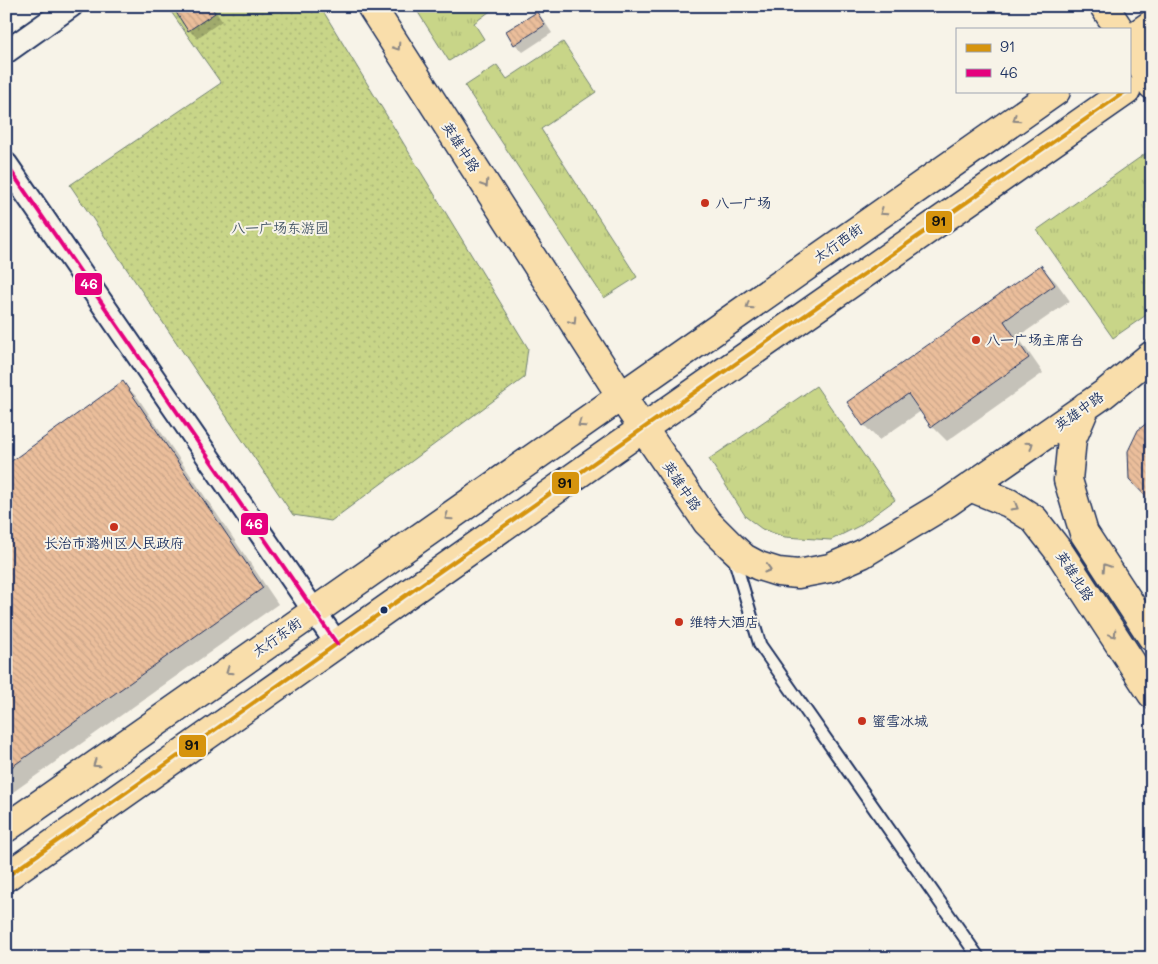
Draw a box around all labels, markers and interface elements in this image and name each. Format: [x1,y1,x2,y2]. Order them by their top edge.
legend [956,28,1130,92]
text: 91 [1000,36,1016,56]
one-way arrow [391,42,401,51]
text: 46 [1000,62,1018,82]
one-way arrow [1012,113,1021,122]
street label: 英雄中路 [438,118,485,175]
one-way arrow [479,179,489,188]
place label: 八一广场 [715,193,771,212]
marker: 八一广场 [699,197,711,209]
one-way arrow [879,206,888,216]
line badge: 91 [925,210,953,234]
text: 91 [932,211,946,230]
park label: 八一广场东游园 [231,218,329,237]
street label: 太行西街 [809,219,866,266]
line badge: 46 [74,272,103,296]
text: 46 [80,274,98,293]
one-way arrow [746,300,755,309]
one-way arrow [567,315,576,324]
place label: 八一广场主席台 [986,330,1084,349]
marker: 八一广场主席台 [970,334,982,346]
street label: 英雄中路 [1050,387,1107,434]
one-way arrow [577,418,587,427]
one-way arrow [1024,442,1034,451]
street label: 英雄中路 [659,457,706,514]
line badge: 91 [551,471,580,495]
text: 91 [558,473,572,492]
one-way arrow [1009,501,1018,511]
one-way arrow [444,511,454,520]
line badge: 46 [240,512,269,536]
text: 46 [245,514,263,533]
marker: 长治市潞州区人民政府 [108,521,120,533]
place label: 长治市潞州区人民政府 [44,533,184,552]
street label: 英雄北路 [1052,547,1099,604]
one-way arrow [763,563,772,573]
one-way arrow [1103,563,1113,572]
unlabelled marker [379,605,389,615]
place label: 维特大酒店 [689,612,759,631]
street label: 太行东街 [248,613,305,660]
marker: 维特大酒店 [673,616,685,628]
one-way arrow [1107,629,1116,638]
one-way arrow [225,665,235,674]
place label: 蜜雪冰城 [872,711,928,730]
marker: 蜜雪冰城 [856,715,868,727]
line badge: 91 [178,734,207,758]
text: 91 [185,735,199,754]
one-way arrow [92,758,102,767]

